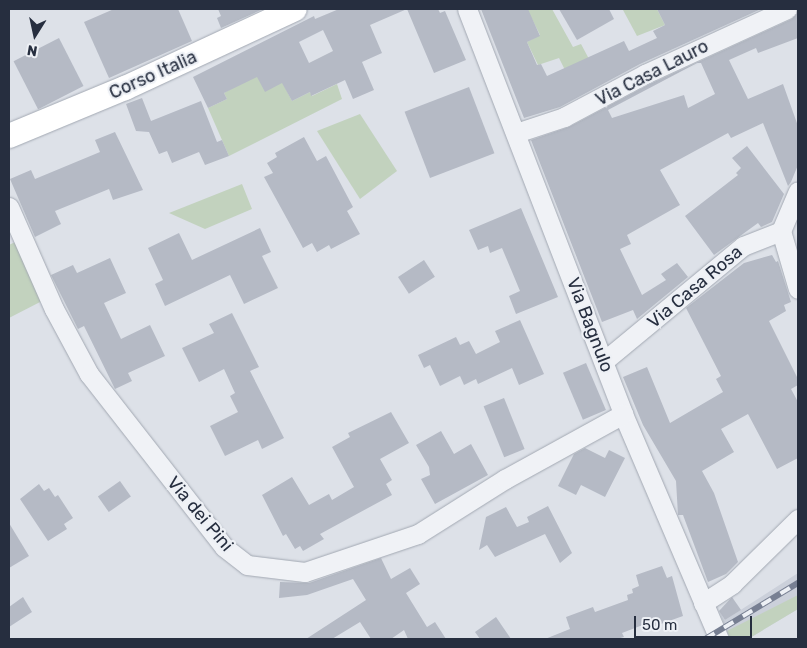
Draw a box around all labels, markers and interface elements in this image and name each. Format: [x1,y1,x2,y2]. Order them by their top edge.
north arrow [10,10,60,60]
street label: Via Casa Lauro [592,35,712,111]
text: N [26,41,39,60]
street label: Corso Italia [106,46,200,104]
street label: Via Casa Rosa [643,241,747,333]
street label: Via Bagnulo [562,275,618,375]
street label: Via dei Pini [162,472,238,556]
scale bar [637,606,754,638]
text: 50 m [642,616,677,634]

